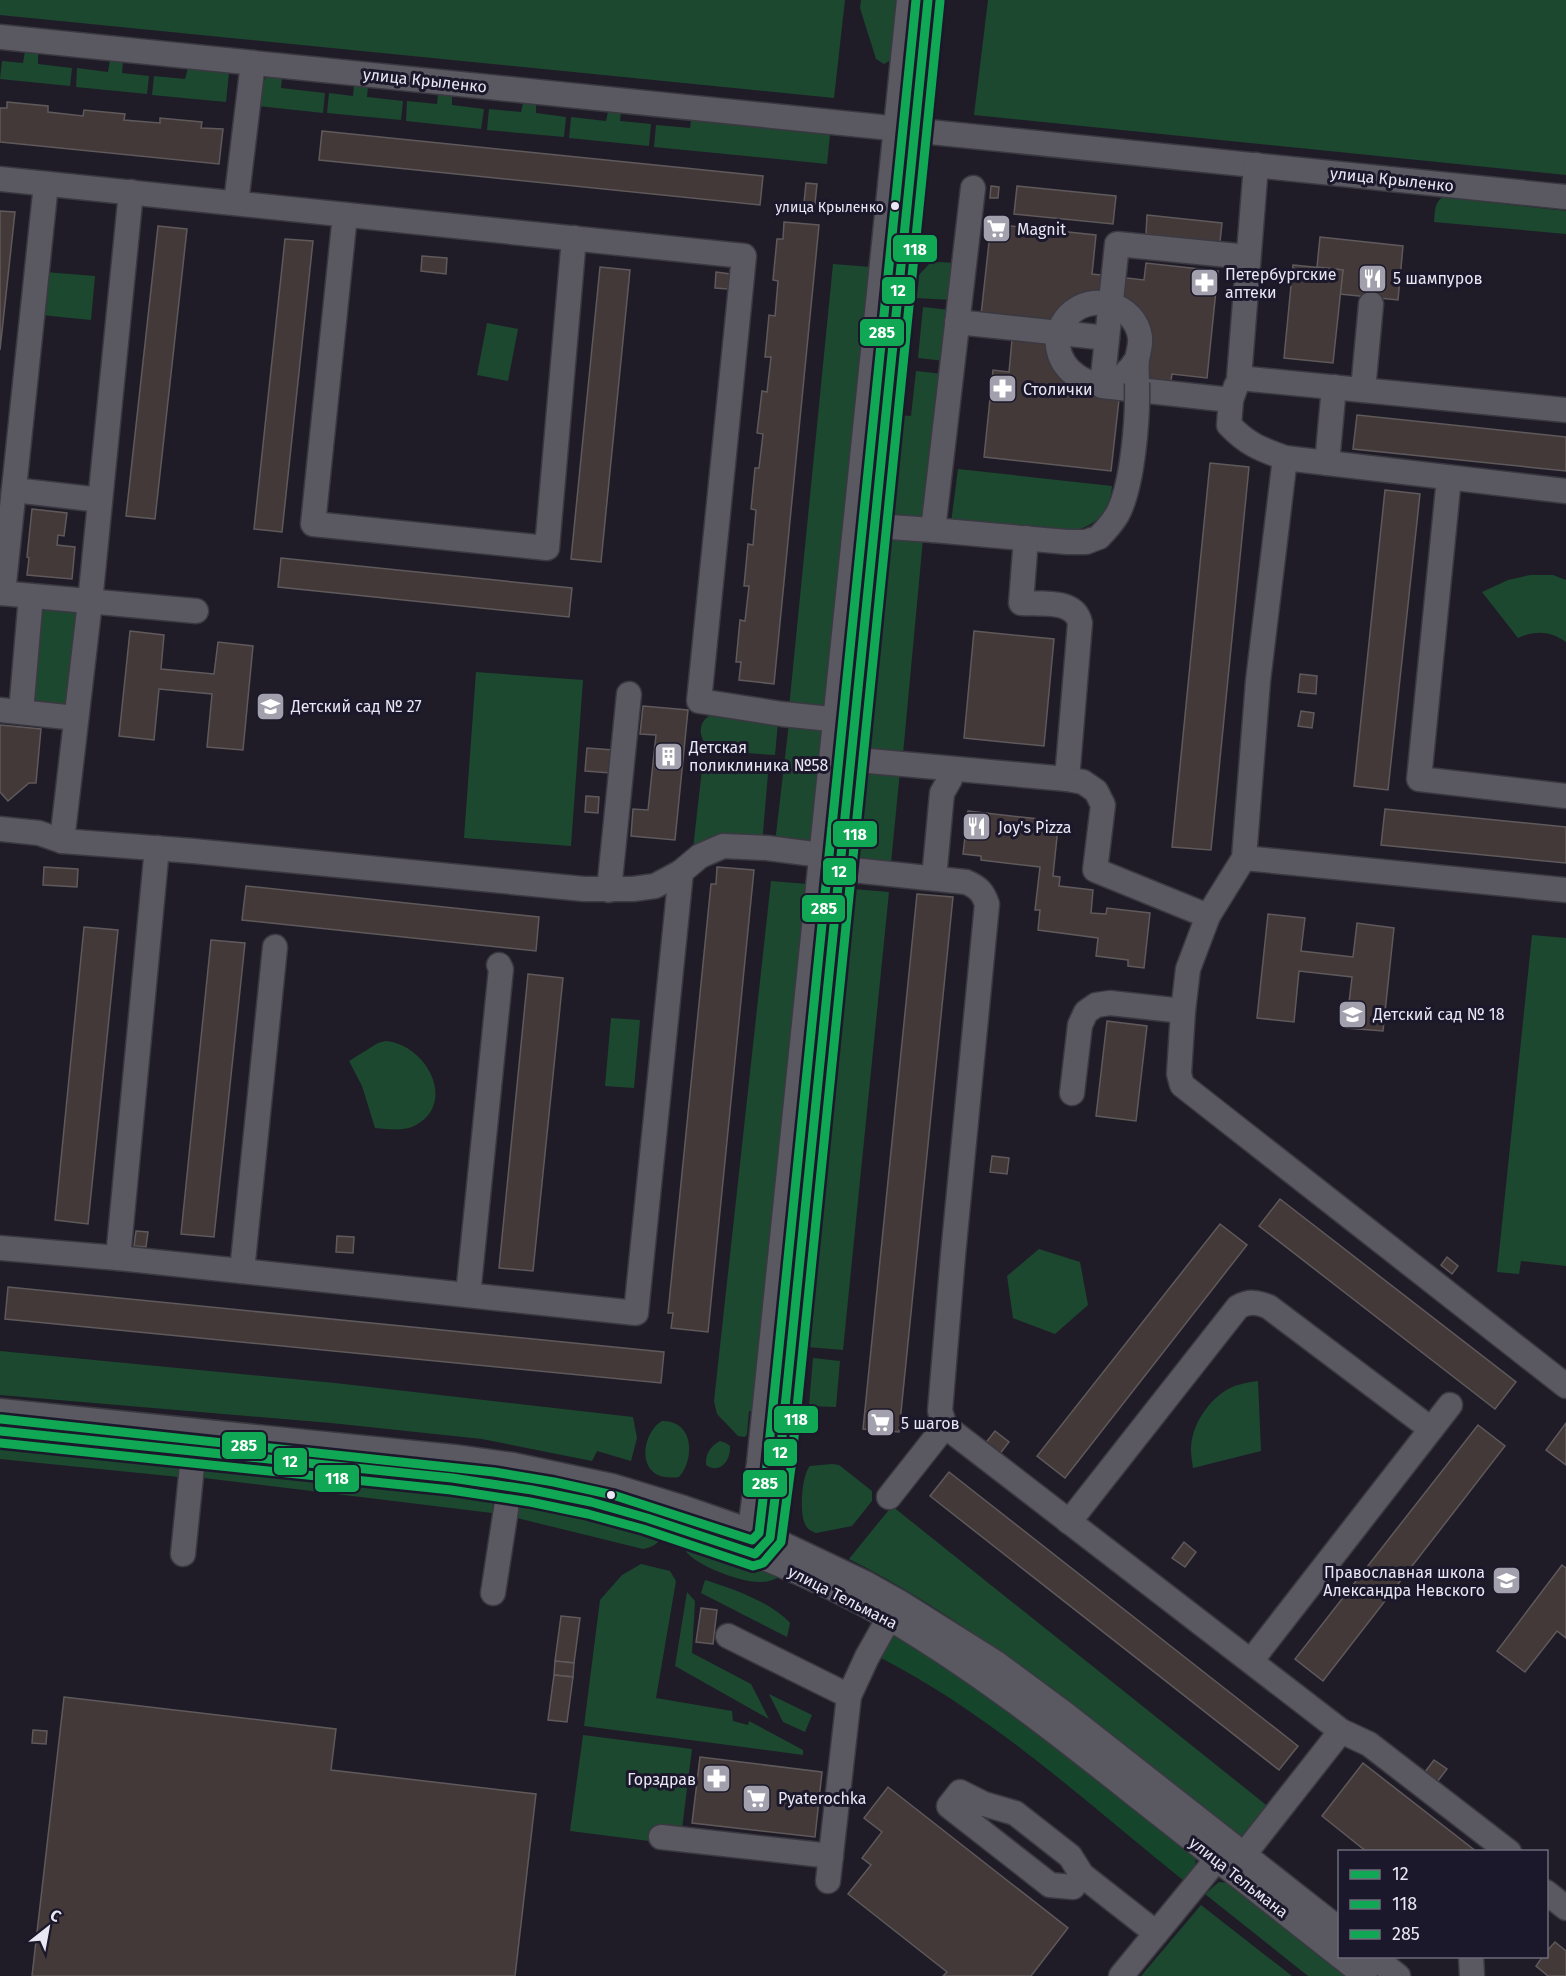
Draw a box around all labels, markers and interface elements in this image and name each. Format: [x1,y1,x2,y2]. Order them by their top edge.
street label: улица Крыленко [362,65,488,96]
street label: улица Крыленко [1329,164,1455,195]
place label: улица Крыленко [775,199,884,216]
marker: улица Крыленко [889,200,901,212]
supermarket icon: Magnit [980,213,1012,245]
place label: Magnit [1017,220,1066,239]
line badge: 118 [892,234,938,263]
text: 118 [903,240,927,259]
restaurant icon: 5 шампуров [1356,262,1388,294]
place label: Петербургские аптеки [1225,265,1336,302]
pharmacy icon: Петербургские аптеки [1188,267,1220,299]
place label: 5 шампуров [1393,269,1483,288]
line badge: 12 [881,276,916,305]
text: 12 [890,281,906,300]
line badge: 285 [859,318,905,347]
text: 285 [869,323,895,342]
pharmacy icon: Столички [986,373,1018,405]
place label: Столички [1023,380,1093,399]
school or university icon: Детский сад № 27 [254,690,286,722]
place label: Детский сад № 27 [290,697,422,716]
place label: Детская поликлиника №58 [688,738,829,775]
building icon: Детская поликлиника №58 [652,740,684,772]
restaurant icon: Joy's Pizza [961,811,993,843]
place label: Joy's Pizza [998,818,1071,837]
line badge: 118 [832,820,878,848]
text: 118 [843,825,867,844]
line badge: 12 [822,857,857,886]
text: 12 [831,862,847,881]
line badge: 285 [801,894,846,923]
text: 285 [811,899,837,918]
school or university icon: Детский сад № 18 [1336,998,1368,1030]
place label: Детский сад № 18 [1372,1005,1505,1024]
line badge: 118 [773,1405,819,1434]
supermarket icon: 5 шагов [864,1407,896,1439]
text: 118 [784,1410,808,1429]
place label: 5 шагов [901,1414,960,1433]
line badge: 285 [221,1431,267,1460]
text: 285 [231,1436,257,1455]
line badge: 12 [763,1438,798,1467]
text: 12 [772,1443,788,1462]
line badge: 12 [273,1447,308,1476]
text: 12 [282,1452,298,1471]
line badge: 118 [314,1464,360,1493]
text: 118 [325,1469,349,1488]
line badge: 285 [742,1469,788,1498]
text: 285 [752,1474,778,1493]
unlabelled marker [605,1489,617,1501]
street label: улица Тельмана [785,1562,900,1633]
place label: Православная школа Александра Невского [1323,1563,1485,1600]
school or university icon: Православная школа Александра Невского [1490,1565,1522,1597]
pharmacy icon: Горздрав [701,1763,733,1795]
place label: Горздрав [627,1770,696,1789]
supermarket icon: Pyaterochka [741,1782,773,1814]
place label: Pyaterochka [778,1789,867,1808]
street label: улица Тельмана [1186,1833,1292,1922]
legend [1338,1850,1548,1958]
text: 12 [1392,1863,1409,1885]
text: 118 [1392,1893,1417,1915]
north arrow [18,1898,78,1958]
text: С [47,1905,65,1926]
text: 285 [1392,1923,1420,1945]

